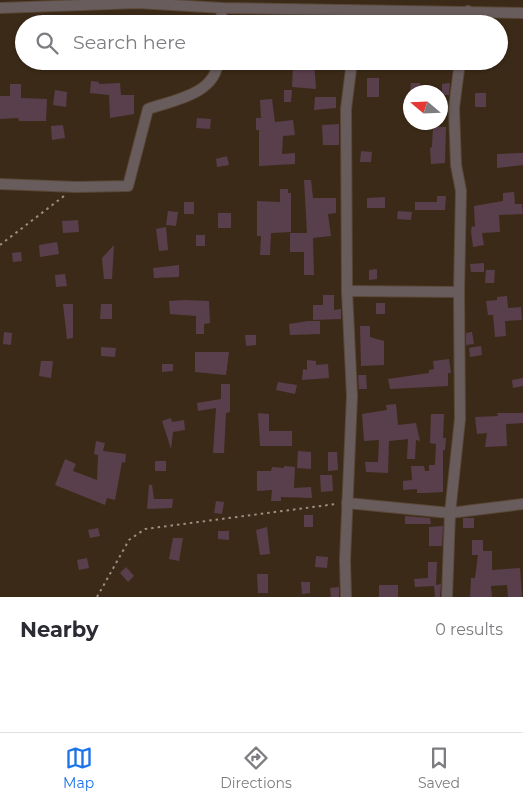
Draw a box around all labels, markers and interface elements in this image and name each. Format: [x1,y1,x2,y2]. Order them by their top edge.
search box [15,15,508,70]
icon: search [33,29,61,57]
text: Search here [73,31,186,54]
north arrow [403,85,448,130]
text: Nearby [20,617,99,642]
text: 0 results [435,620,503,639]
tab: Map [63,744,94,792]
tab: Directions [220,744,292,792]
tab: Saved [418,744,460,792]

